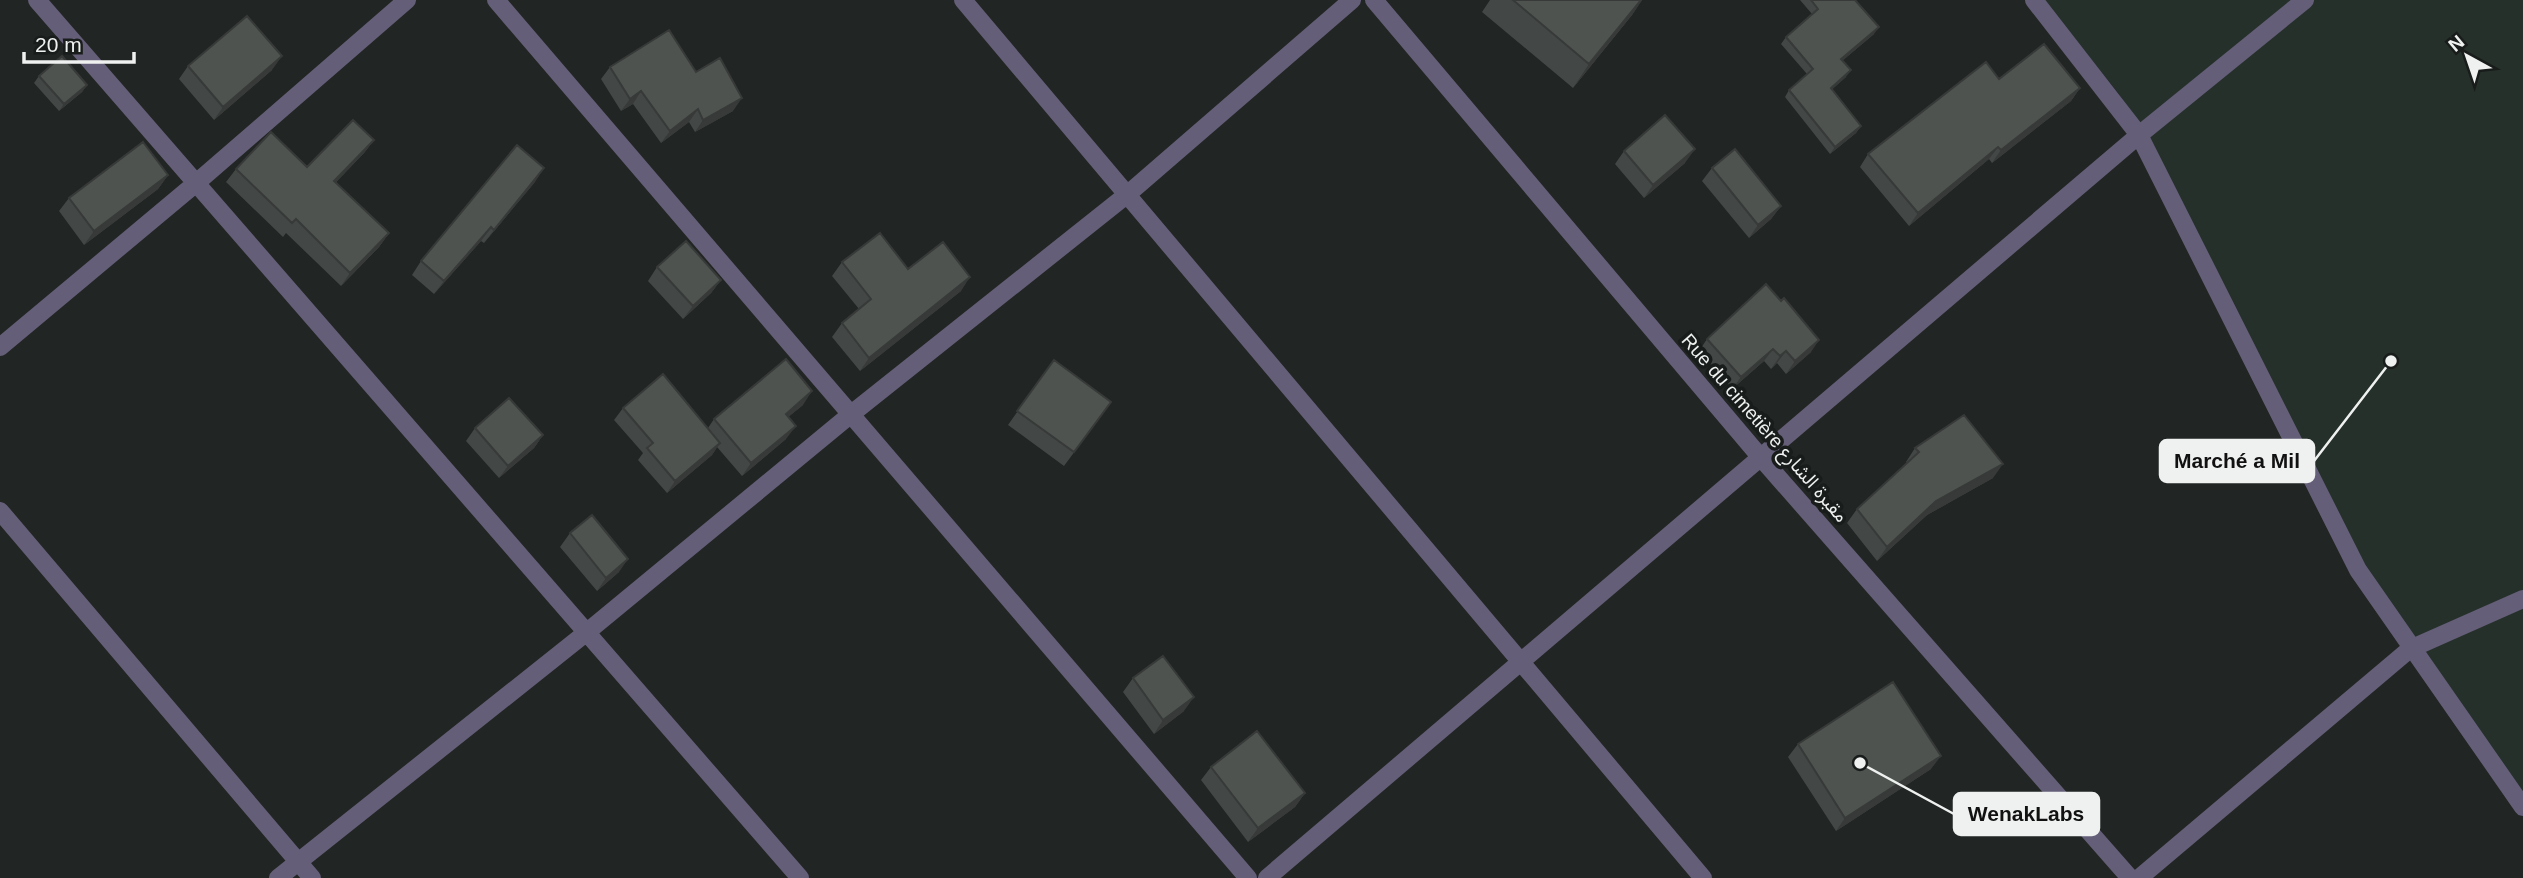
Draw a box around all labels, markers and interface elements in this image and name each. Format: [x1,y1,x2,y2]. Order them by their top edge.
scale bar [24,21,135,65]
north arrow [2432,21,2502,91]
text: N [2444,31,2468,56]
text: 20 m [35,33,82,56]
street label: Rue du cimetière مقبرة الشارع [1675,330,1852,528]
callout: Marché a Mil [2160,440,2314,482]
text: Marché a Mil [2174,449,2300,472]
callout: WenakLabs [1954,793,2099,835]
text: WenakLabs [1968,802,2084,825]

